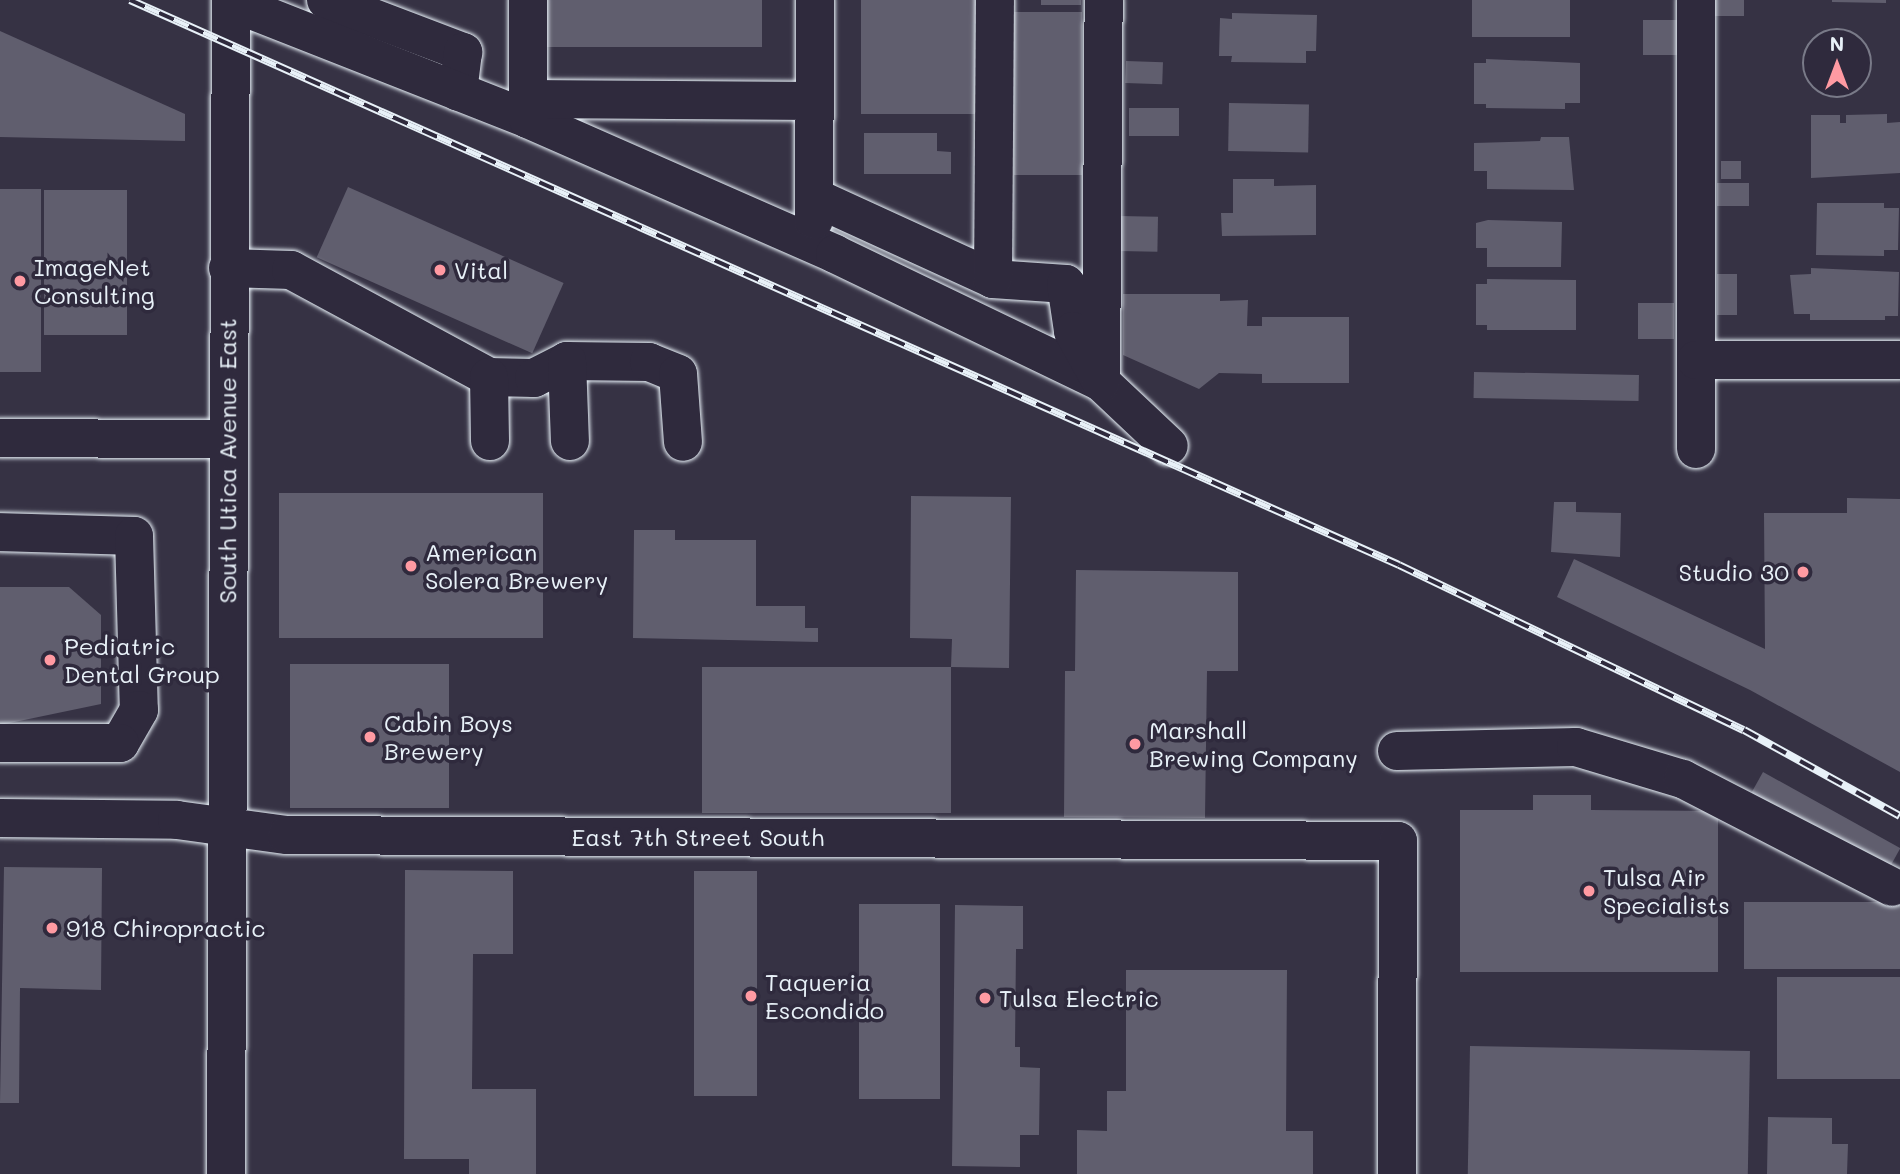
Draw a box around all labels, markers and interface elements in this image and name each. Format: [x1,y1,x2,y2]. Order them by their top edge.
north arrow [1802,28,1872,98]
text: N [1830,31,1844,56]
place label: ImageNet Consulting [34,253,155,309]
place label: Vital [454,256,508,284]
marker: Vital [432,262,448,278]
marker: ImageNet Consulting [12,273,28,289]
street label: South Utica Avenue East [213,319,241,603]
place label: American Solera Brewery [425,538,608,594]
marker: American Solera Brewery [403,558,419,574]
place label: Studio 30 [1678,558,1789,586]
marker: Studio 30 [1795,564,1811,580]
place label: Pediatric Dental Group [64,632,220,688]
marker: Pediatric Dental Group [42,652,58,668]
place label: Cabin Boys Brewery [384,709,513,765]
place label: Marshall Brewing Company [1149,716,1358,772]
marker: Cabin Boys Brewery [362,729,378,745]
marker: Marshall Brewing Company [1127,736,1143,752]
street label: East 7th Street South [572,823,824,851]
place label: Tulsa Air Specialists [1603,863,1730,919]
marker: Tulsa Air Specialists [1581,883,1597,899]
place label: 918 Chiropractic [66,914,265,942]
marker: 918 Chiropractic [44,920,60,936]
place label: Taqueria Escondido [765,968,884,1024]
place label: Tulsa Electric [999,984,1159,1012]
marker: Taqueria Escondido [743,988,759,1004]
marker: Tulsa Electric [977,990,993,1006]

